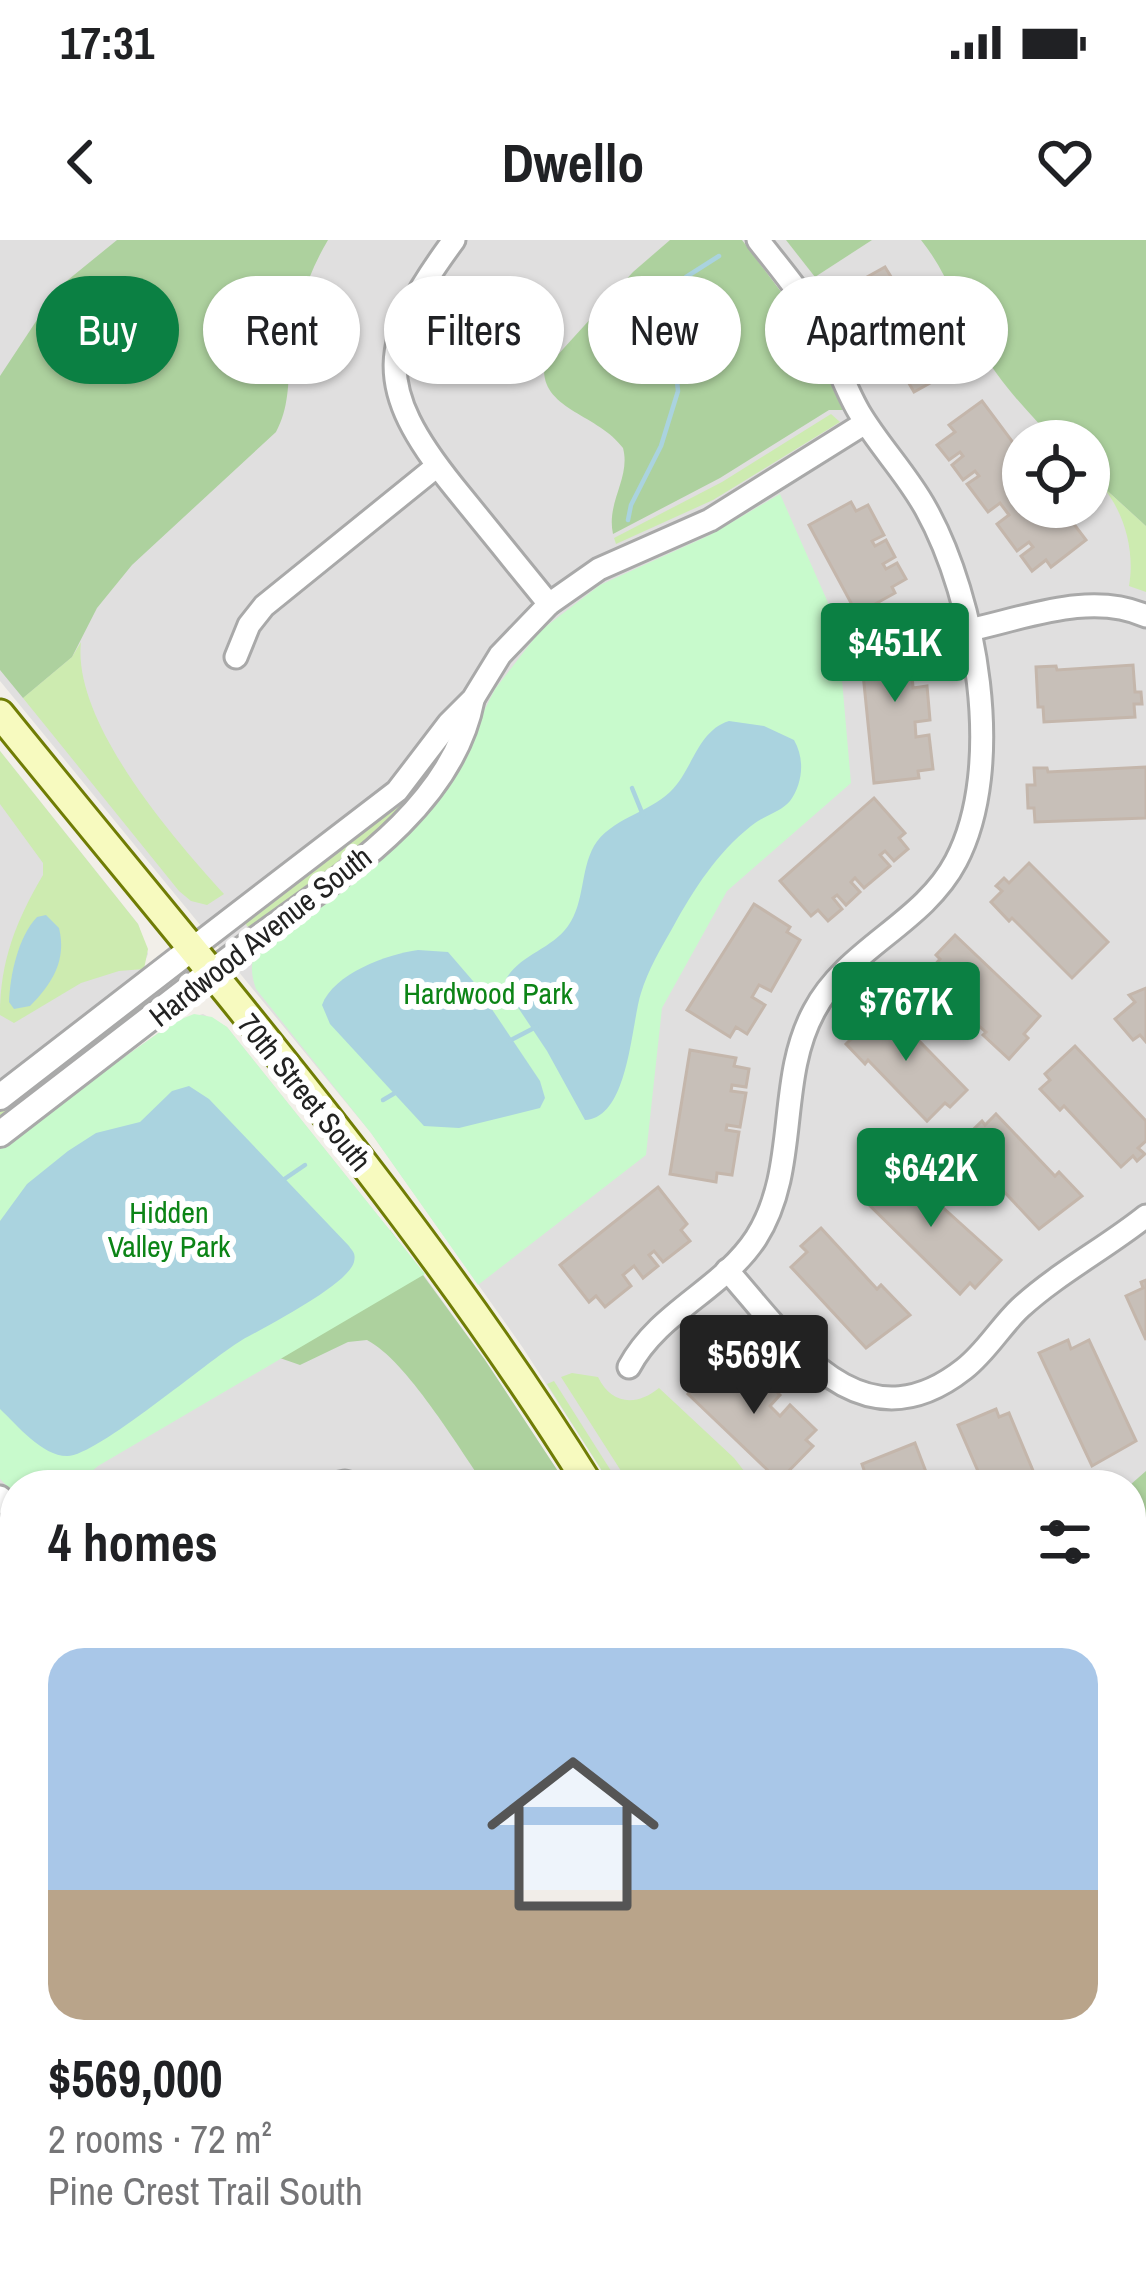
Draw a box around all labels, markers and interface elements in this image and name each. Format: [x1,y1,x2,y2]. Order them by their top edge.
text: 17:31 [60,12,154,73]
text: Dwello [502,126,644,199]
icon: back [48,129,114,195]
icon: heart [1032,129,1098,195]
chip: Buy [36,276,179,384]
chip: Rent [203,276,360,384]
chip: Filters [384,276,564,384]
chip: New [588,276,741,384]
chip: Apartment [765,276,1008,384]
map controls [1002,420,1110,528]
button: locate [1002,420,1110,528]
pin: $451K [811,603,979,705]
text: $451K [848,616,942,668]
street label: Hardwood Avenue South [141,837,379,1035]
pin: $767K [822,962,990,1064]
park label: Hardwood Park [403,973,573,1013]
text: $767K [859,975,953,1027]
street label: 70th Street South [229,1005,381,1179]
pin: $642K [847,1128,1015,1230]
text: $642K [884,1141,978,1193]
park label: Hidden Valley Park [108,1192,231,1266]
pin: $569K [670,1315,838,1417]
text: $569K [707,1328,801,1380]
text: 4 homes [48,1508,218,1577]
icon: filters [1032,1509,1098,1575]
icon: home [465,1726,681,1942]
text: $569,000 [48,2044,222,2113]
text: 2 rooms · 72 m² [48,2113,272,2165]
text: Pine Crest Trail South [48,2165,363,2217]

